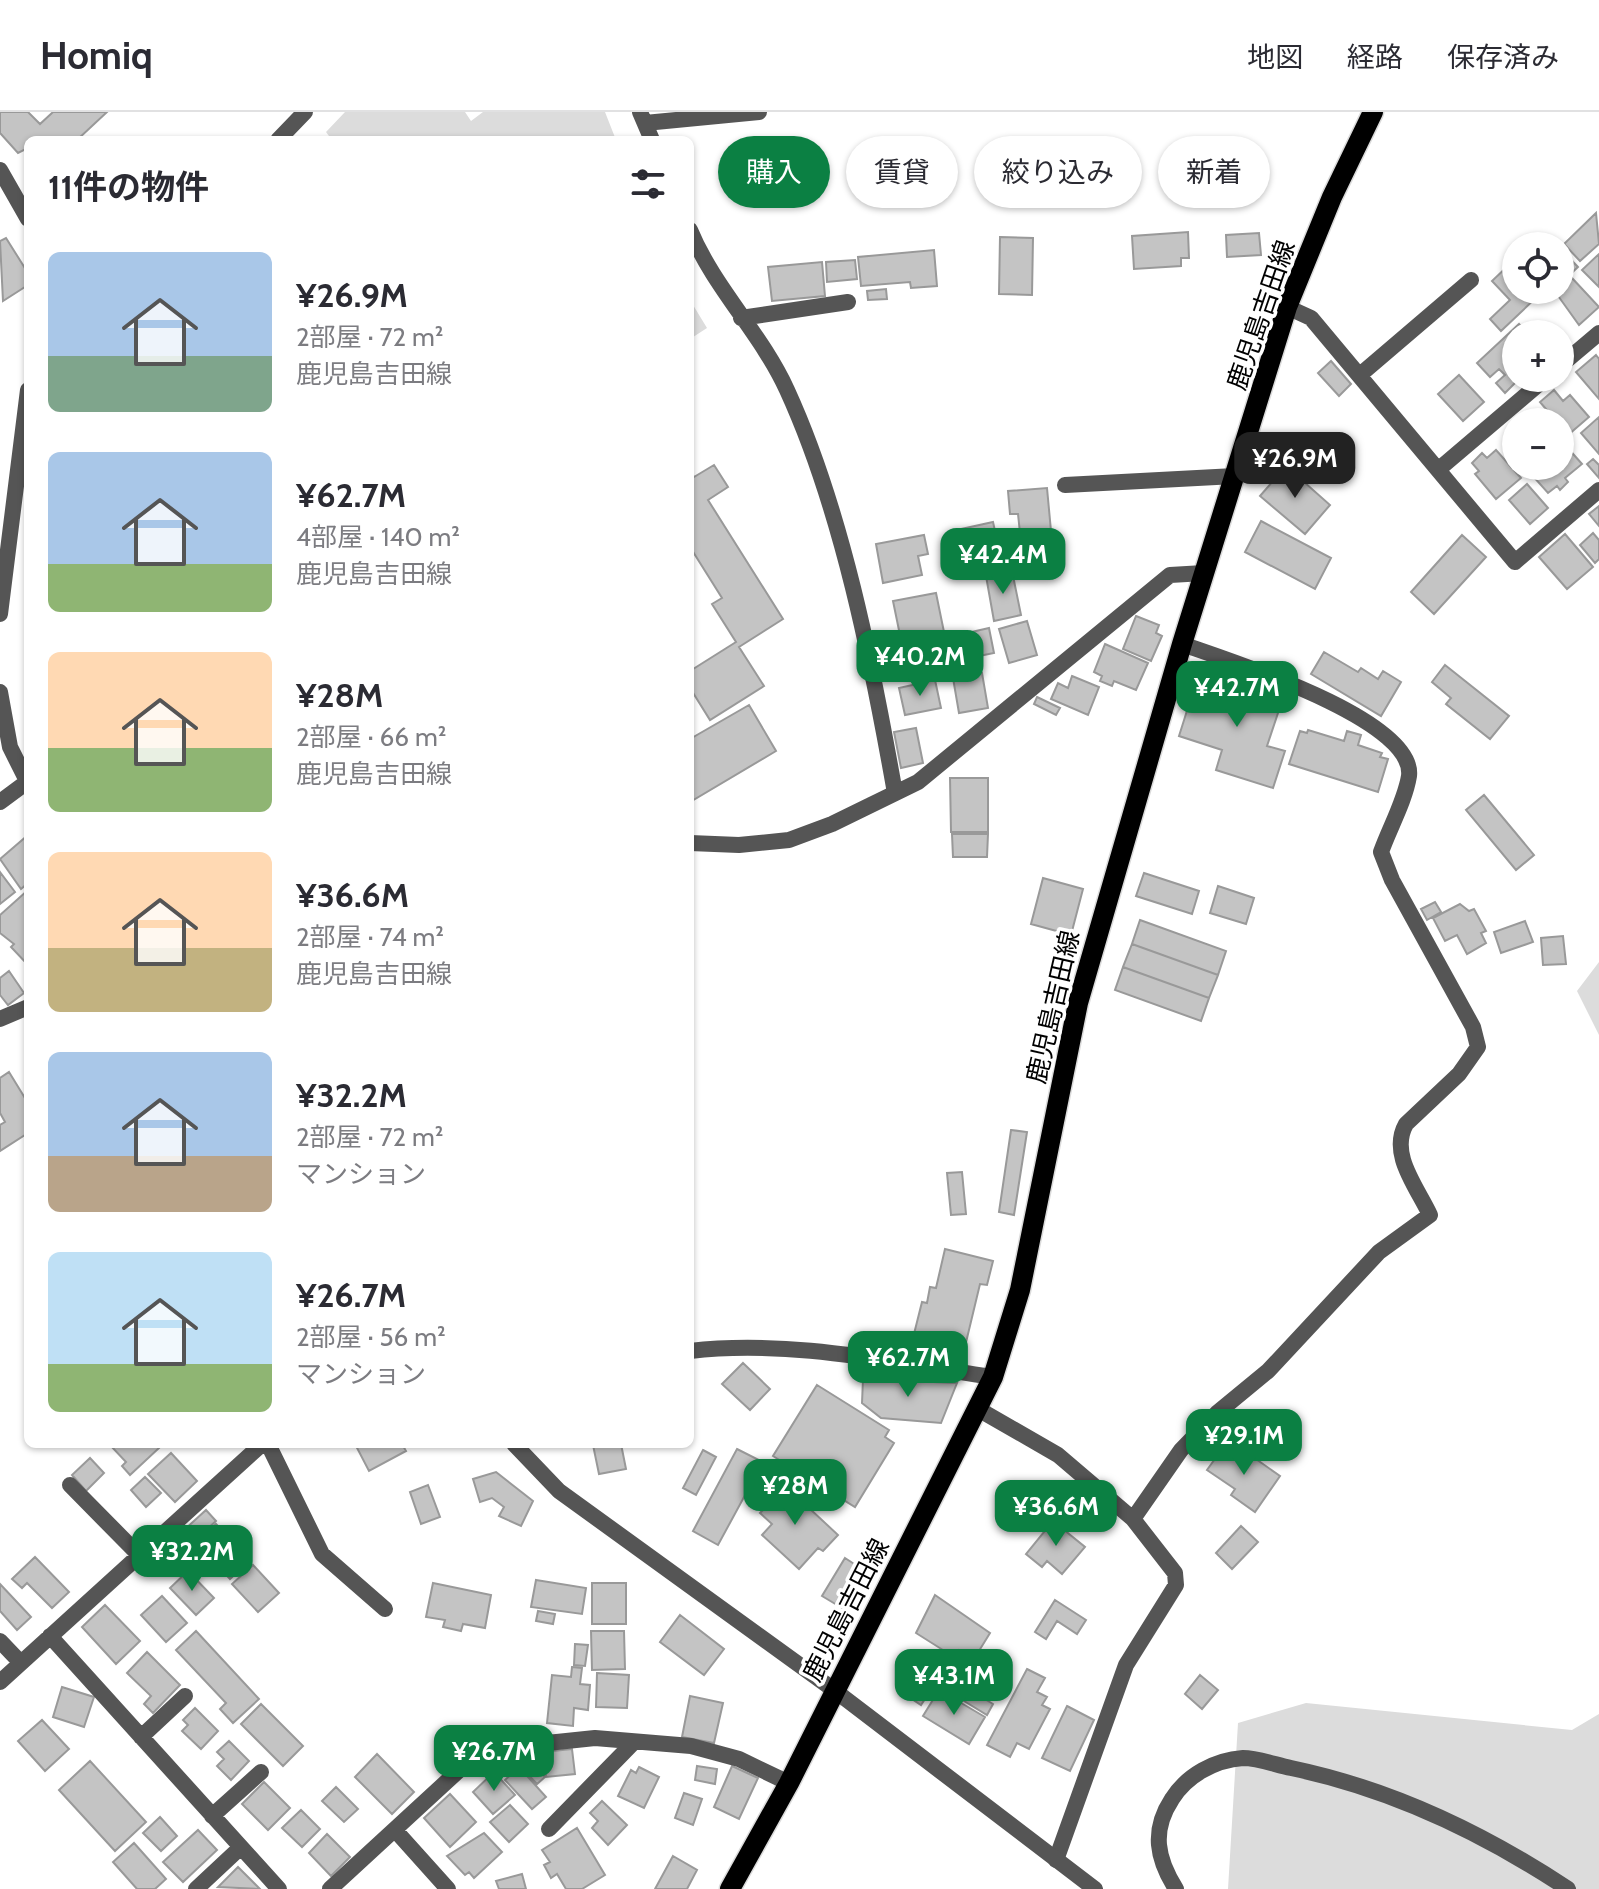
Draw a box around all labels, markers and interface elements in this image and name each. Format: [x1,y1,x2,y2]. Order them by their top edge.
text: Homiq [40,32,153,79]
text: 地図 [1247,40,1303,74]
text: 経路 [1347,40,1403,74]
text: 保存済み [1447,40,1559,74]
chip: 購入 [718,136,830,208]
chip: 賃貸 [846,136,958,208]
chip: 絞り込み [974,136,1142,208]
chip: 新着 [1158,136,1270,208]
icon: filters [626,162,670,206]
text: 11件の物件 [48,166,209,208]
map controls [1502,232,1574,480]
button: locate [1502,232,1574,304]
street label: 鹿児島吉田線 [1220,236,1302,394]
text: ¥26.9M [296,274,408,316]
icon: home [112,284,208,380]
button: + [1502,320,1574,392]
text: 2部屋 · 72 m² [296,321,444,353]
text: 鹿児島吉田線 [296,358,452,390]
button: − [1502,408,1574,480]
pin: ¥26.9M [1230,432,1360,500]
text: ¥26.9M [1252,442,1338,474]
text: ¥62.7M [296,474,406,516]
icon: home [112,484,208,580]
text: 4部屋 · 140 m² [296,521,460,553]
pin: ¥42.4M [938,528,1068,596]
text: ¥42.4M [958,538,1048,570]
text: 鹿児島吉田線 [296,558,452,590]
pin: ¥40.2M [855,630,985,698]
text: ¥40.2M [874,640,966,672]
pin: ¥42.7M [1172,661,1302,729]
text: ¥42.7M [1194,671,1280,703]
text: ¥28M [296,674,383,716]
icon: home [112,684,208,780]
text: 2部屋 · 66 m² [296,721,446,753]
text: 鹿児島吉田線 [296,758,452,790]
text: ¥36.6M [296,874,409,916]
icon: home [112,884,208,980]
text: 2部屋 · 74 m² [296,921,444,953]
street label: 鹿児島吉田線 [1020,927,1086,1087]
text: 鹿児島吉田線 [296,958,452,990]
text: ¥32.2M [296,1074,407,1116]
icon: home [112,1084,208,1180]
text: 2部屋 · 72 m² [296,1121,444,1153]
text: マンション [296,1158,426,1190]
text: ¥26.7M [296,1274,406,1316]
icon: home [112,1284,208,1380]
text: 2部屋 · 56 m² [296,1321,446,1353]
pin: ¥62.7M [843,1331,973,1399]
text: ¥62.7M [866,1341,950,1373]
text: マンション [296,1358,426,1390]
pin: ¥29.1M [1179,1409,1309,1477]
text: ¥29.1M [1204,1419,1284,1451]
pin: ¥28M [748,1459,842,1527]
text: ¥28M [762,1469,828,1501]
pin: ¥36.6M [991,1480,1121,1548]
text: ¥36.6M [1013,1490,1099,1522]
pin: ¥32.2M [127,1525,257,1593]
street label: 鹿児島吉田線 [796,1533,896,1687]
text: ¥32.2M [150,1535,234,1567]
pin: ¥43.1M [889,1649,1019,1717]
text: ¥43.1M [913,1659,995,1691]
pin: ¥26.7M [429,1725,559,1793]
text: ¥26.7M [452,1735,536,1767]

